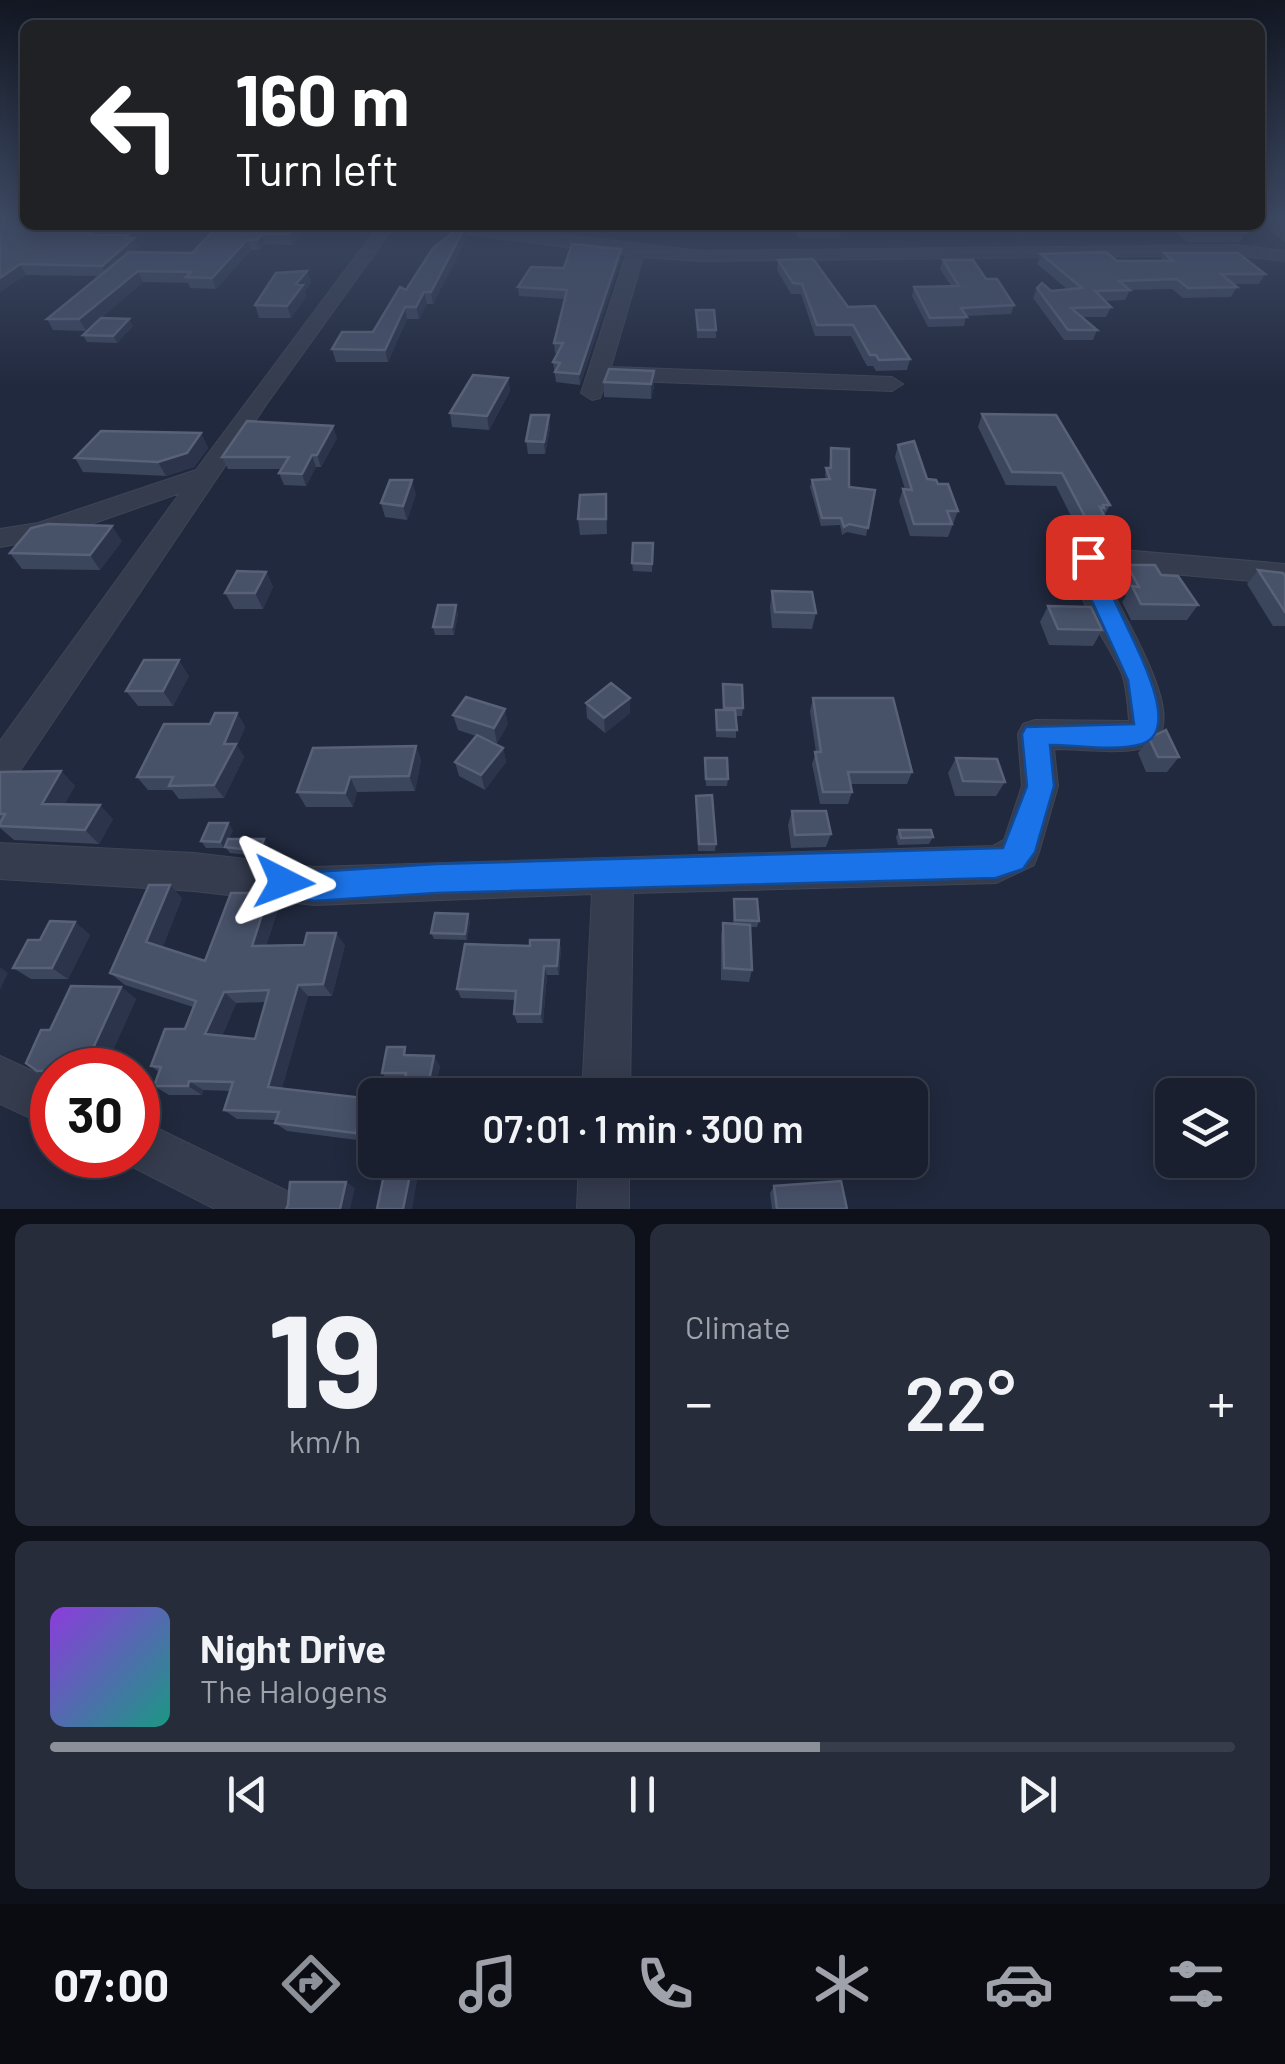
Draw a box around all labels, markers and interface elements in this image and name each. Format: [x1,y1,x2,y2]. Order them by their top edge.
text: 160 m [235,56,410,140]
icon: left [70,60,200,190]
text: Turn left [235,141,399,195]
pin [1046,515,1131,600]
icon: arrive [1061,530,1116,585]
position arrow [232,830,336,934]
speed limit sign: 30 [30,1048,160,1178]
map controls [1155,1078,1255,1178]
button: layers [1155,1078,1255,1178]
text: 07:01 · 1 min · 300 m [483,1105,803,1151]
text: 19 [267,1278,383,1434]
text: Climate [685,1307,791,1345]
text: 22° [904,1356,1016,1446]
text: − [685,1368,713,1434]
text: + [1207,1368,1235,1434]
text: km/h [289,1421,361,1459]
text: Night Drive [200,1625,386,1671]
text: The Halogens [200,1671,388,1709]
icon: previous [220,1767,275,1822]
icon: pause [615,1767,670,1822]
icon: next [1010,1767,1065,1822]
icon: directions [276,1949,346,2019]
icon: music [453,1949,523,2019]
icon: phone [630,1949,700,2019]
icon: climate [807,1949,877,2019]
icon: car [984,1949,1054,2019]
icon: filters [1161,1949,1231,2019]
text: 07:00 [54,1957,169,2011]

